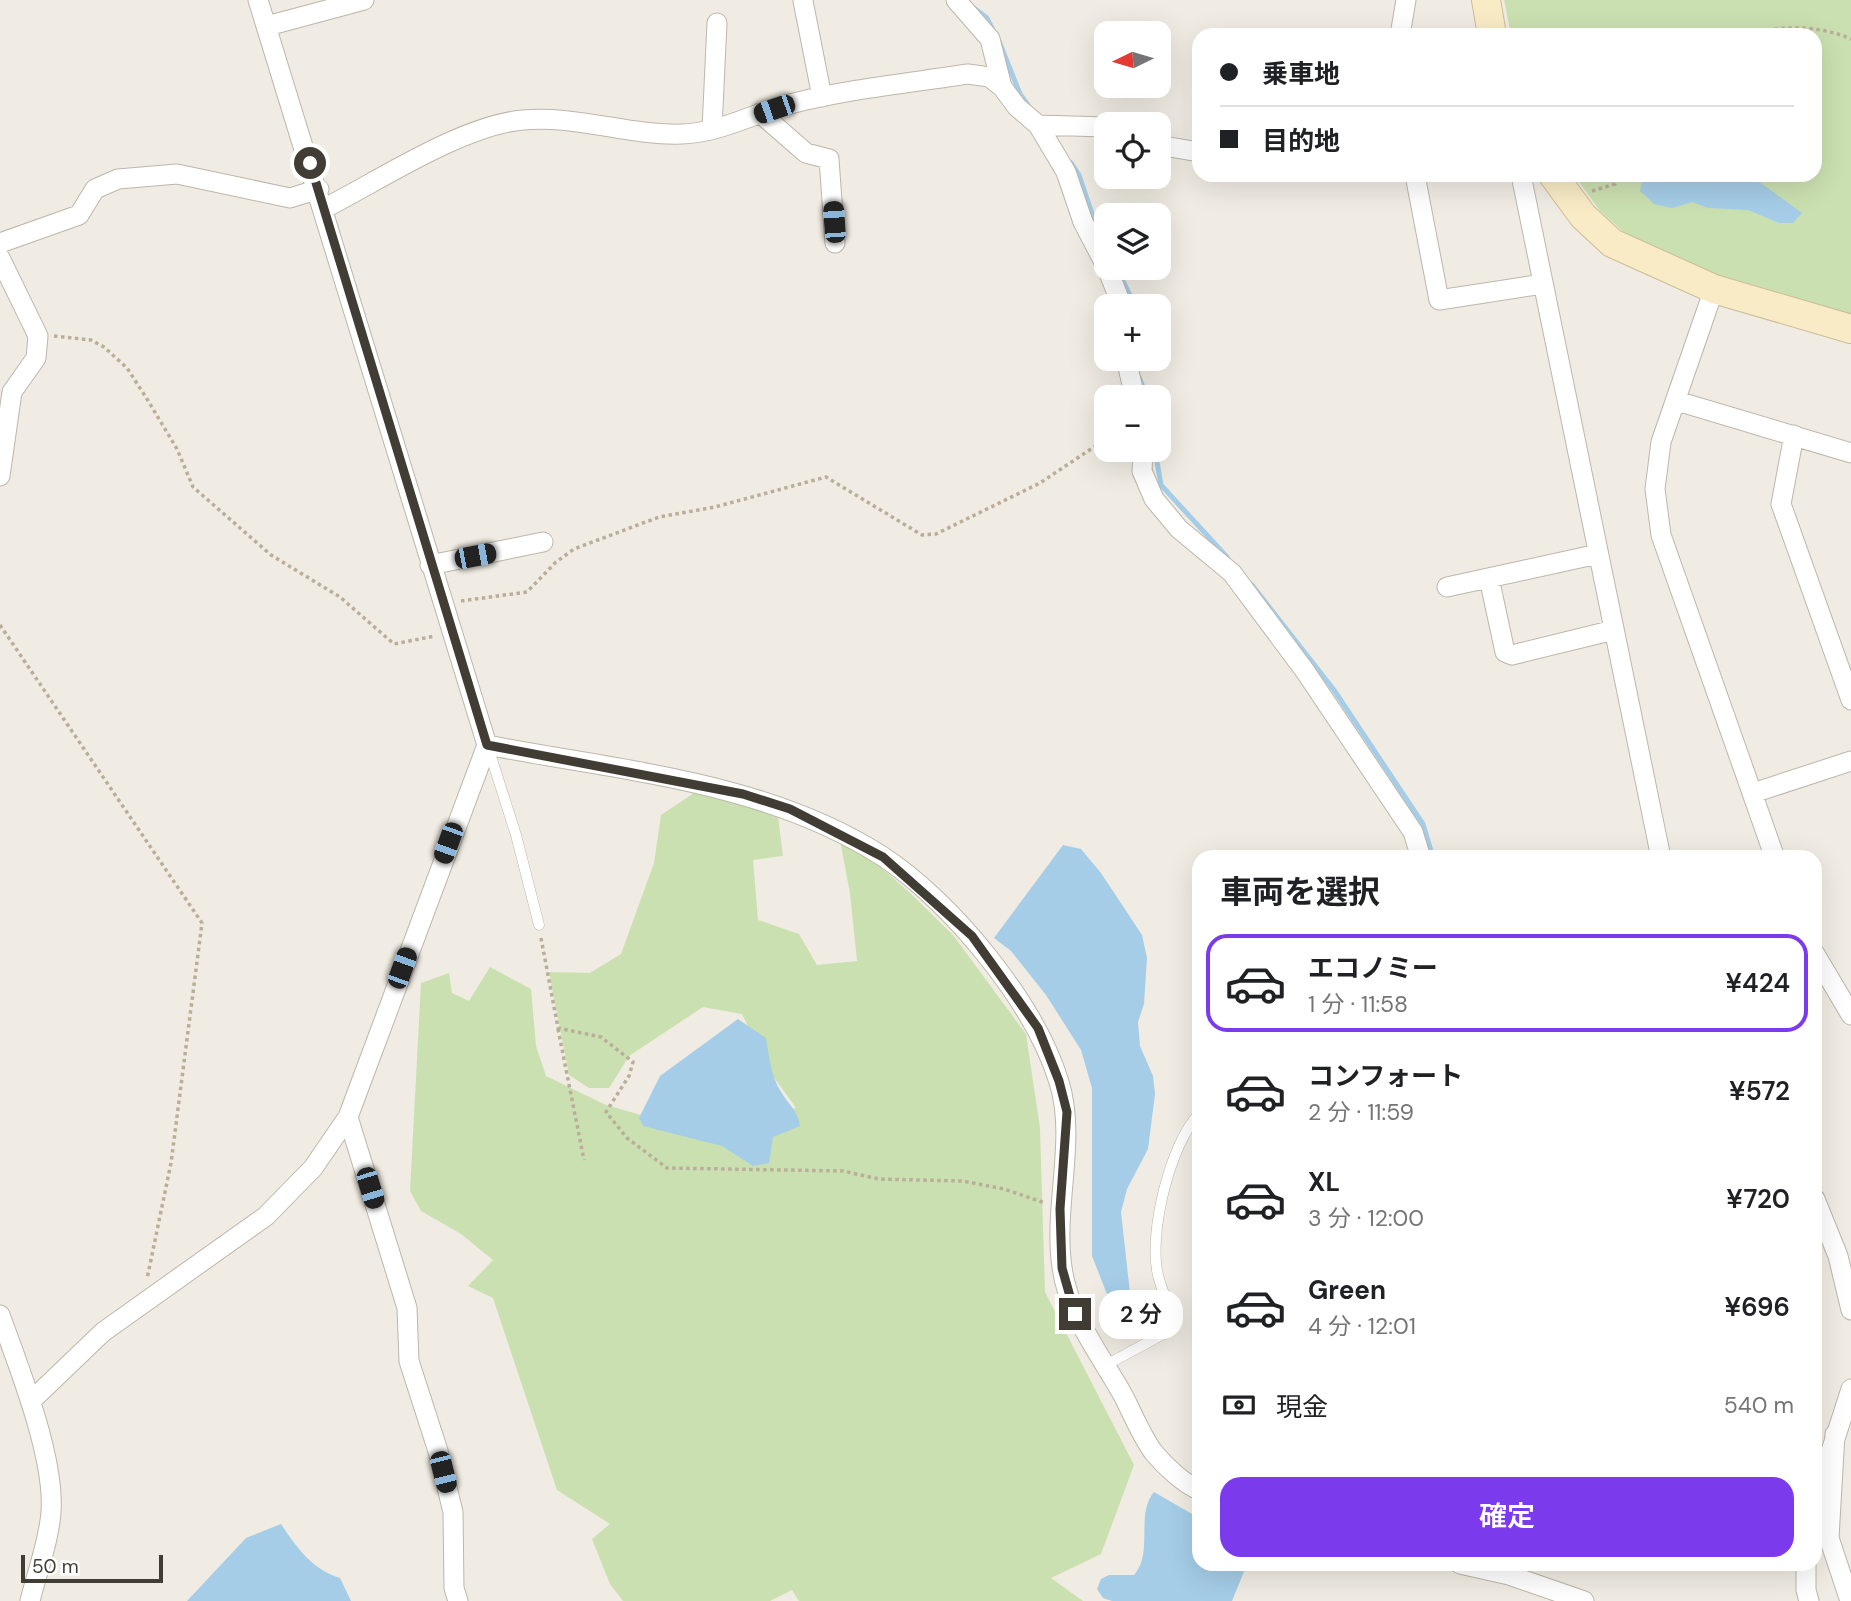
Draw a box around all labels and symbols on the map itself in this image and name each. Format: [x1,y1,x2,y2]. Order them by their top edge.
north arrow [1094,21,1171,98]
car [751,92,798,126]
route start [294,147,326,179]
car [823,200,846,244]
car [453,542,498,570]
car [431,820,466,866]
car [385,945,420,991]
car [354,1165,387,1211]
callout: 2 分 [1100,1290,1184,1338]
route end [1059,1298,1091,1330]
car [428,1449,459,1495]
scale bar [21,1552,163,1584]

